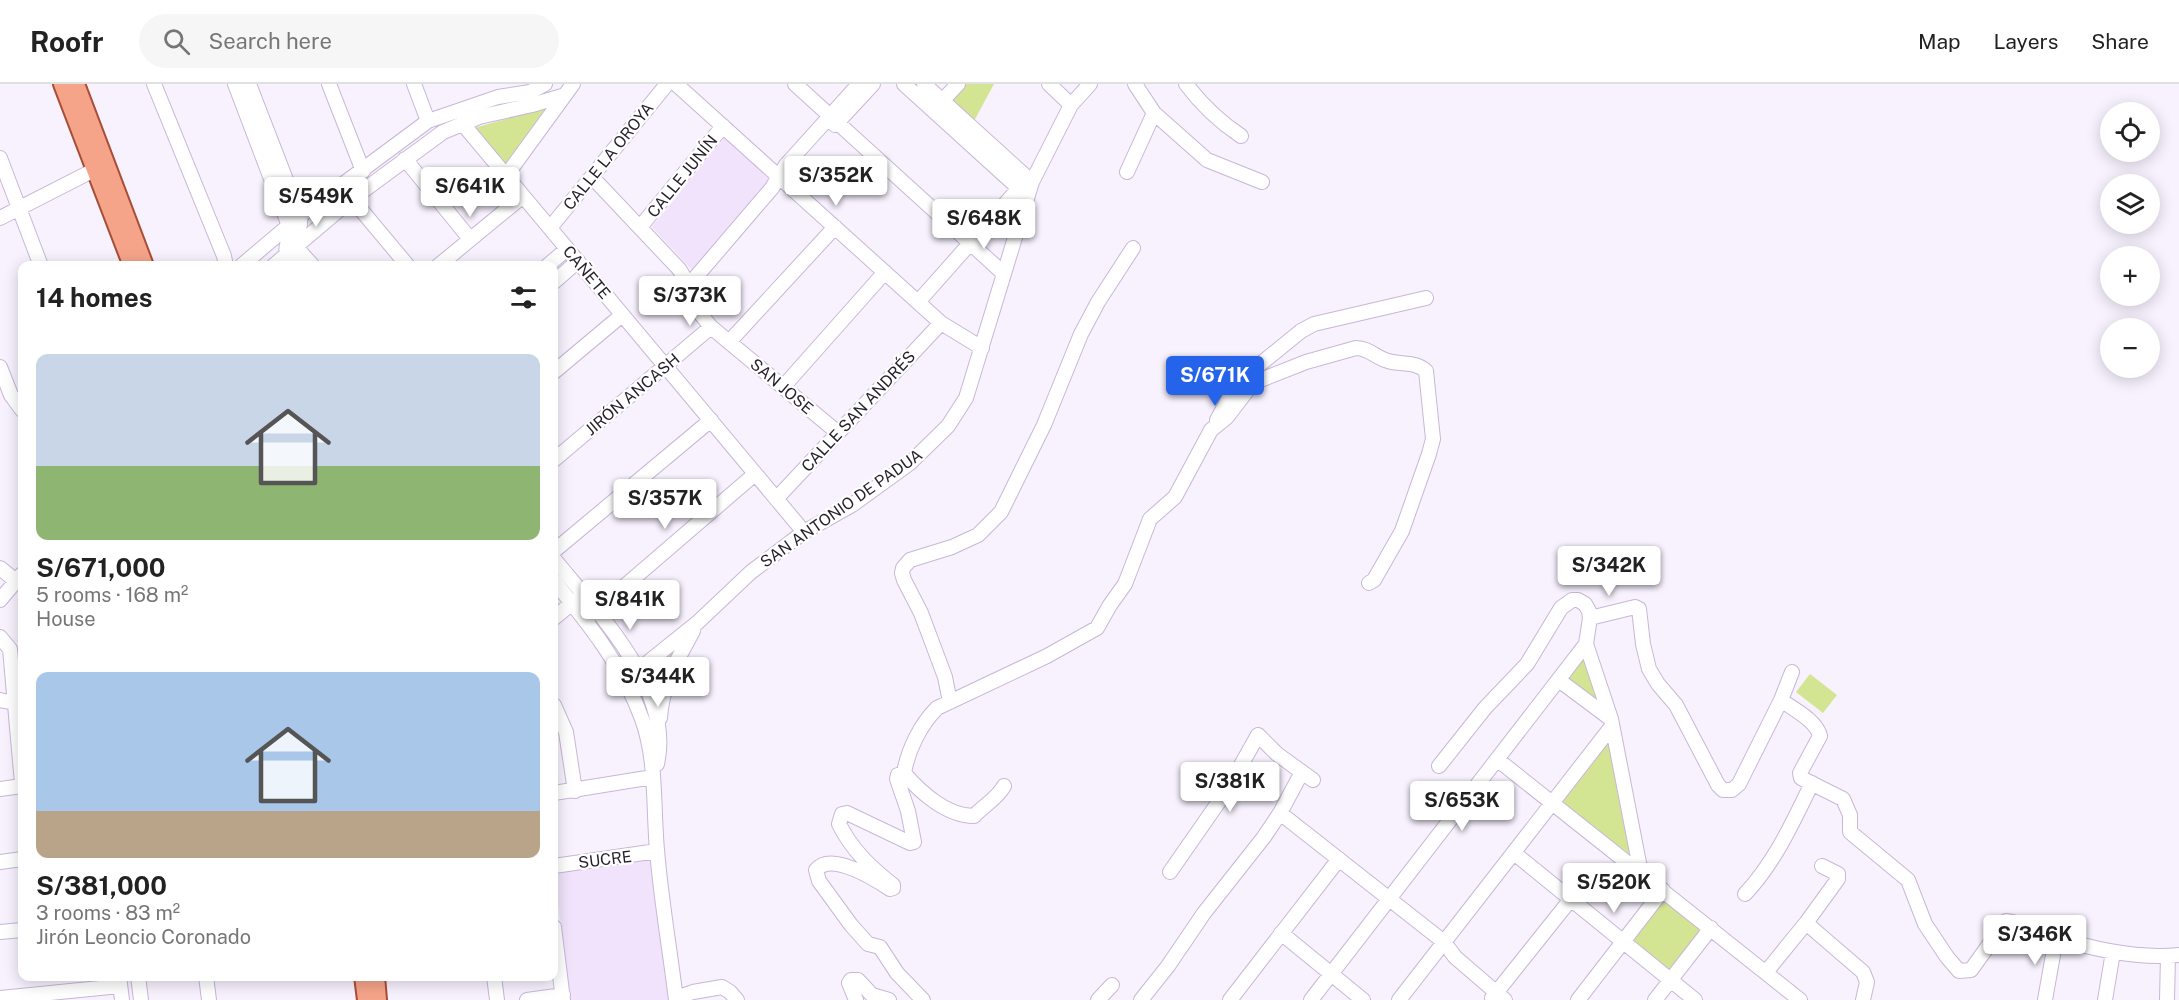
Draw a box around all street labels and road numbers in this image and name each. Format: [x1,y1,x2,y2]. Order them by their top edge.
street label: CALLE LA OROYA [559,99,658,214]
street label: CALLE JUNÍN [643,131,721,221]
street label: CAÑETE [559,241,615,303]
street label: CALLE SAN ANDRÉS [797,346,919,476]
street label: JIRÓN ANCASH [581,349,683,439]
street label: SAN JOSE [746,355,817,418]
street label: SAN ANTONIO DE PADUA [757,445,926,572]
street label: SUCRE [577,847,633,872]

